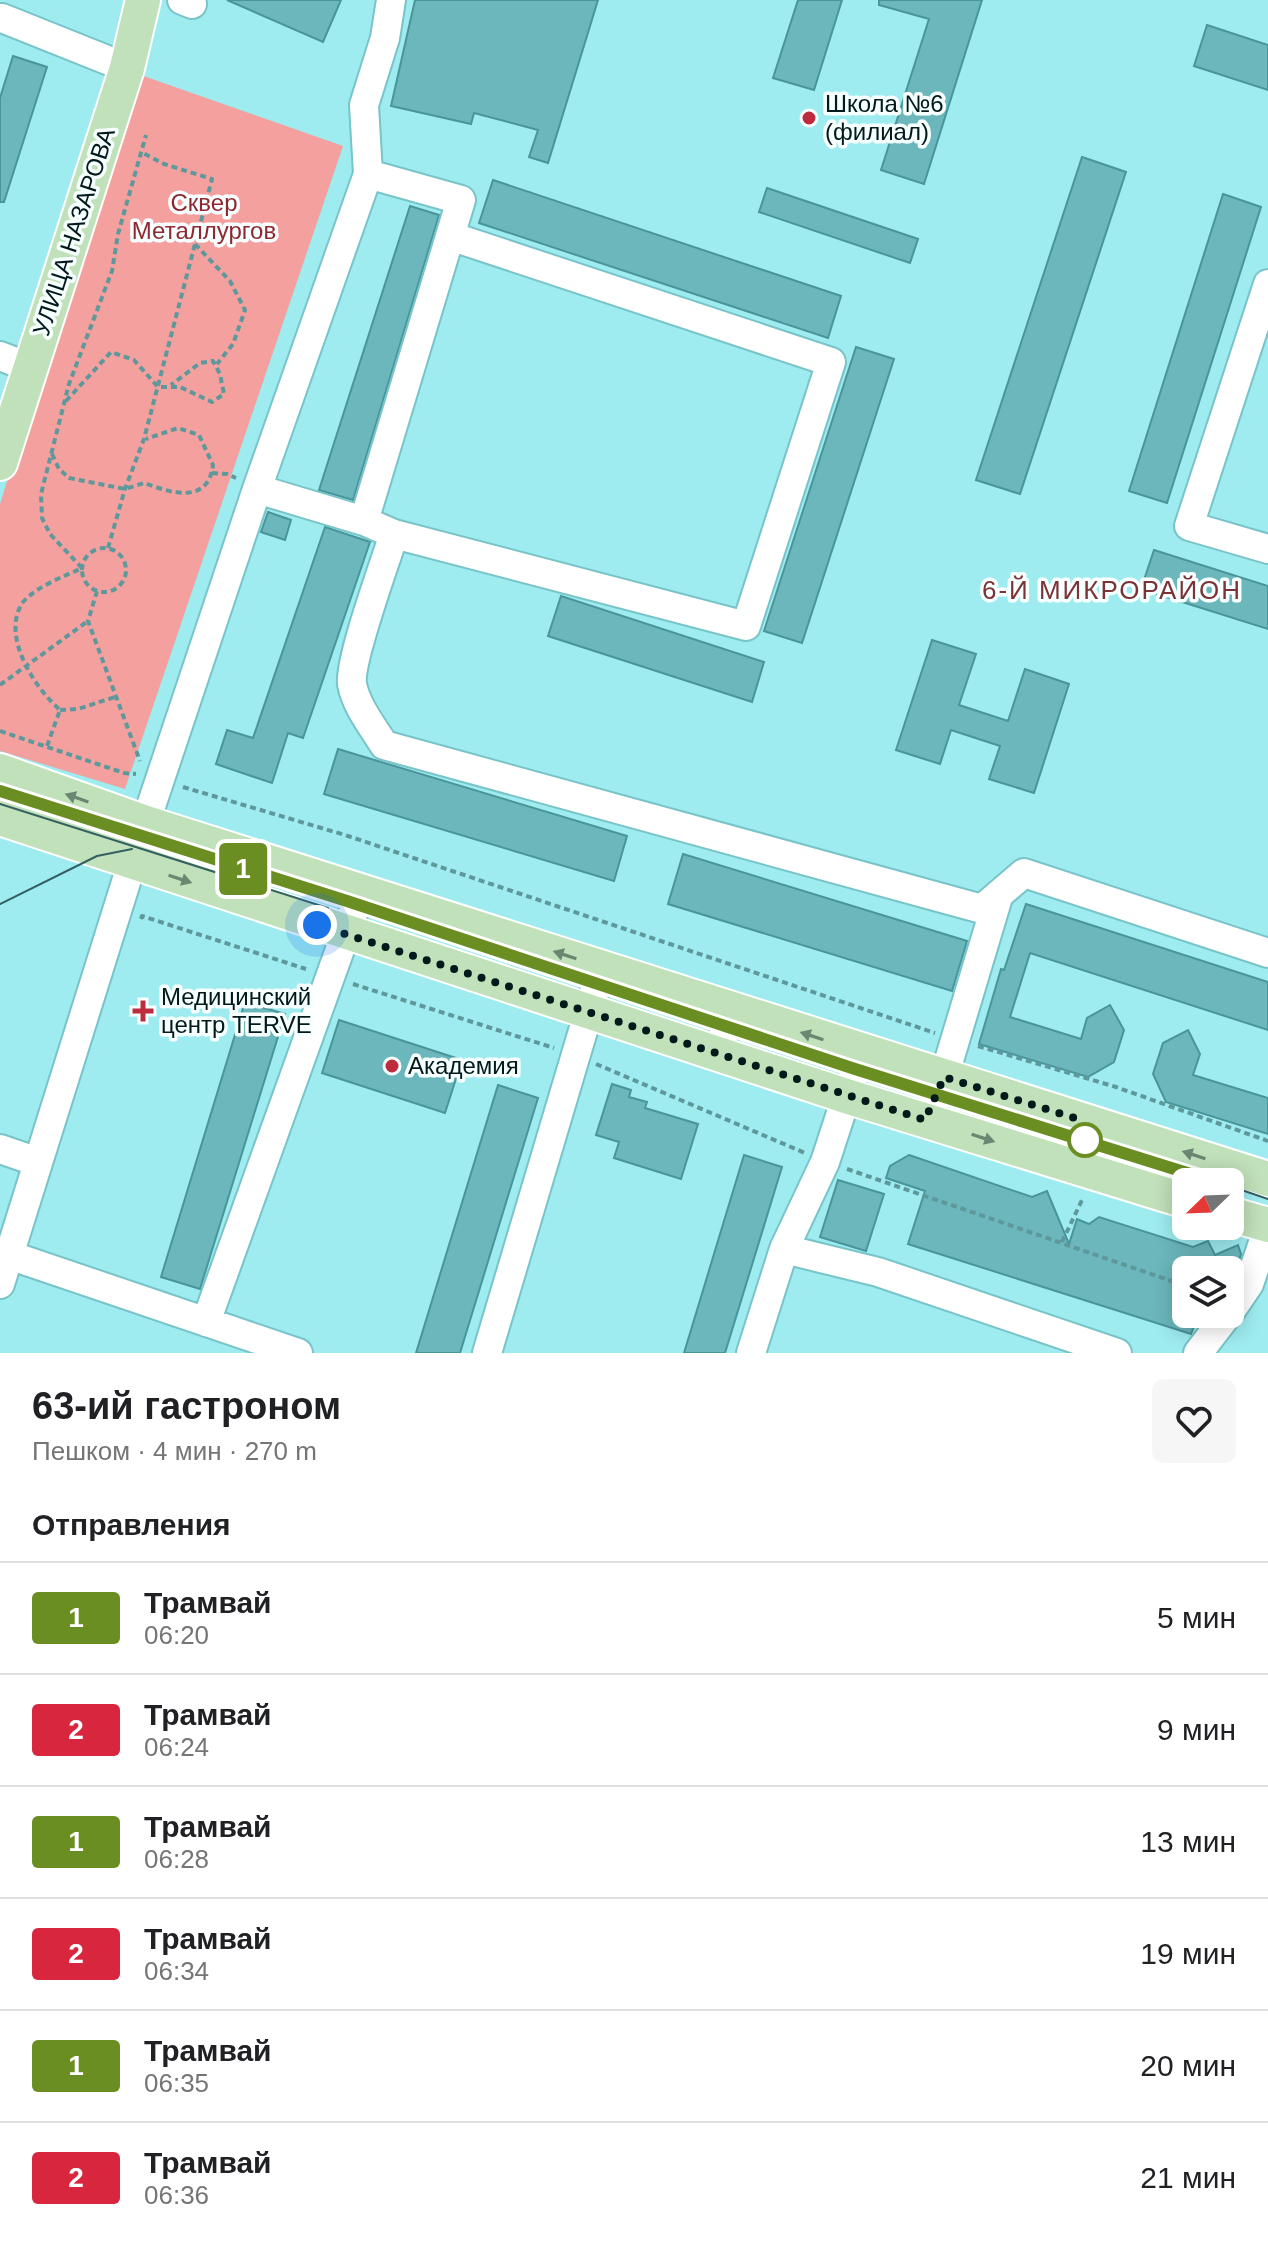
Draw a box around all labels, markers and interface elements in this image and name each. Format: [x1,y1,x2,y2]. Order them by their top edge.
place label: Школа №6 (филиал) [825,90,944,145]
marker: Школа №6 (филиал) [800,109,818,127]
street label: УЛИЦА НАЗАРОВА [27,125,120,339]
park label: Сквер Металлургов [132,189,276,244]
district label: 6-Й МИКРОРАЙОН [982,575,1242,605]
one-way arrow [65,792,89,804]
line badge: 1 [217,843,269,895]
text: 1 [235,853,251,884]
one-way arrow [168,873,192,886]
your location [297,905,337,945]
one-way arrow [552,949,576,961]
place label: Медицинский центр TERVE [161,983,312,1038]
marker: Медицинский центр TERVE [132,1000,154,1022]
one-way arrow [800,1029,824,1041]
place label: Академия [408,1052,519,1079]
marker: Академия [383,1057,401,1075]
unlabelled marker [1068,1123,1102,1157]
one-way arrow [972,1133,996,1145]
one-way arrow [1181,1149,1205,1161]
north arrow [1172,1168,1244,1240]
map controls [1172,1168,1244,1328]
button: layers [1172,1256,1244,1328]
button: heart [1152,1379,1236,1463]
text: 63-ий гастроном [32,1385,341,1427]
text: Пешком · 4 мин · 270 m [32,1436,317,1466]
text: Отправления [32,1508,231,1541]
text: Трамвай [144,1586,272,1619]
text: 5 мин [1157,1601,1236,1634]
text: 1 [68,1602,84,1633]
text: 06:20 [144,1620,209,1650]
text: Трамвай [144,1698,272,1731]
text: 9 мин [1157,1713,1236,1746]
text: 2 [68,1714,84,1745]
text: 06:24 [144,1732,209,1762]
text: Трамвай [144,1810,272,1843]
text: 13 мин [1140,1825,1236,1858]
text: 1 [68,1826,84,1857]
text: 06:28 [144,1844,209,1874]
text: Трамвай [144,1922,272,1955]
text: 19 мин [1140,1937,1236,1970]
text: 2 [68,1938,84,1969]
text: 06:34 [144,1956,209,1986]
text: Трамвай [144,2034,272,2067]
text: 20 мин [1140,2049,1236,2082]
text: 1 [68,2050,84,2081]
text: 06:35 [144,2068,209,2098]
text: Трамвай [144,2146,272,2179]
text: 21 мин [1140,2161,1236,2194]
text: 2 [68,2162,84,2193]
text: 06:36 [144,2180,209,2210]

